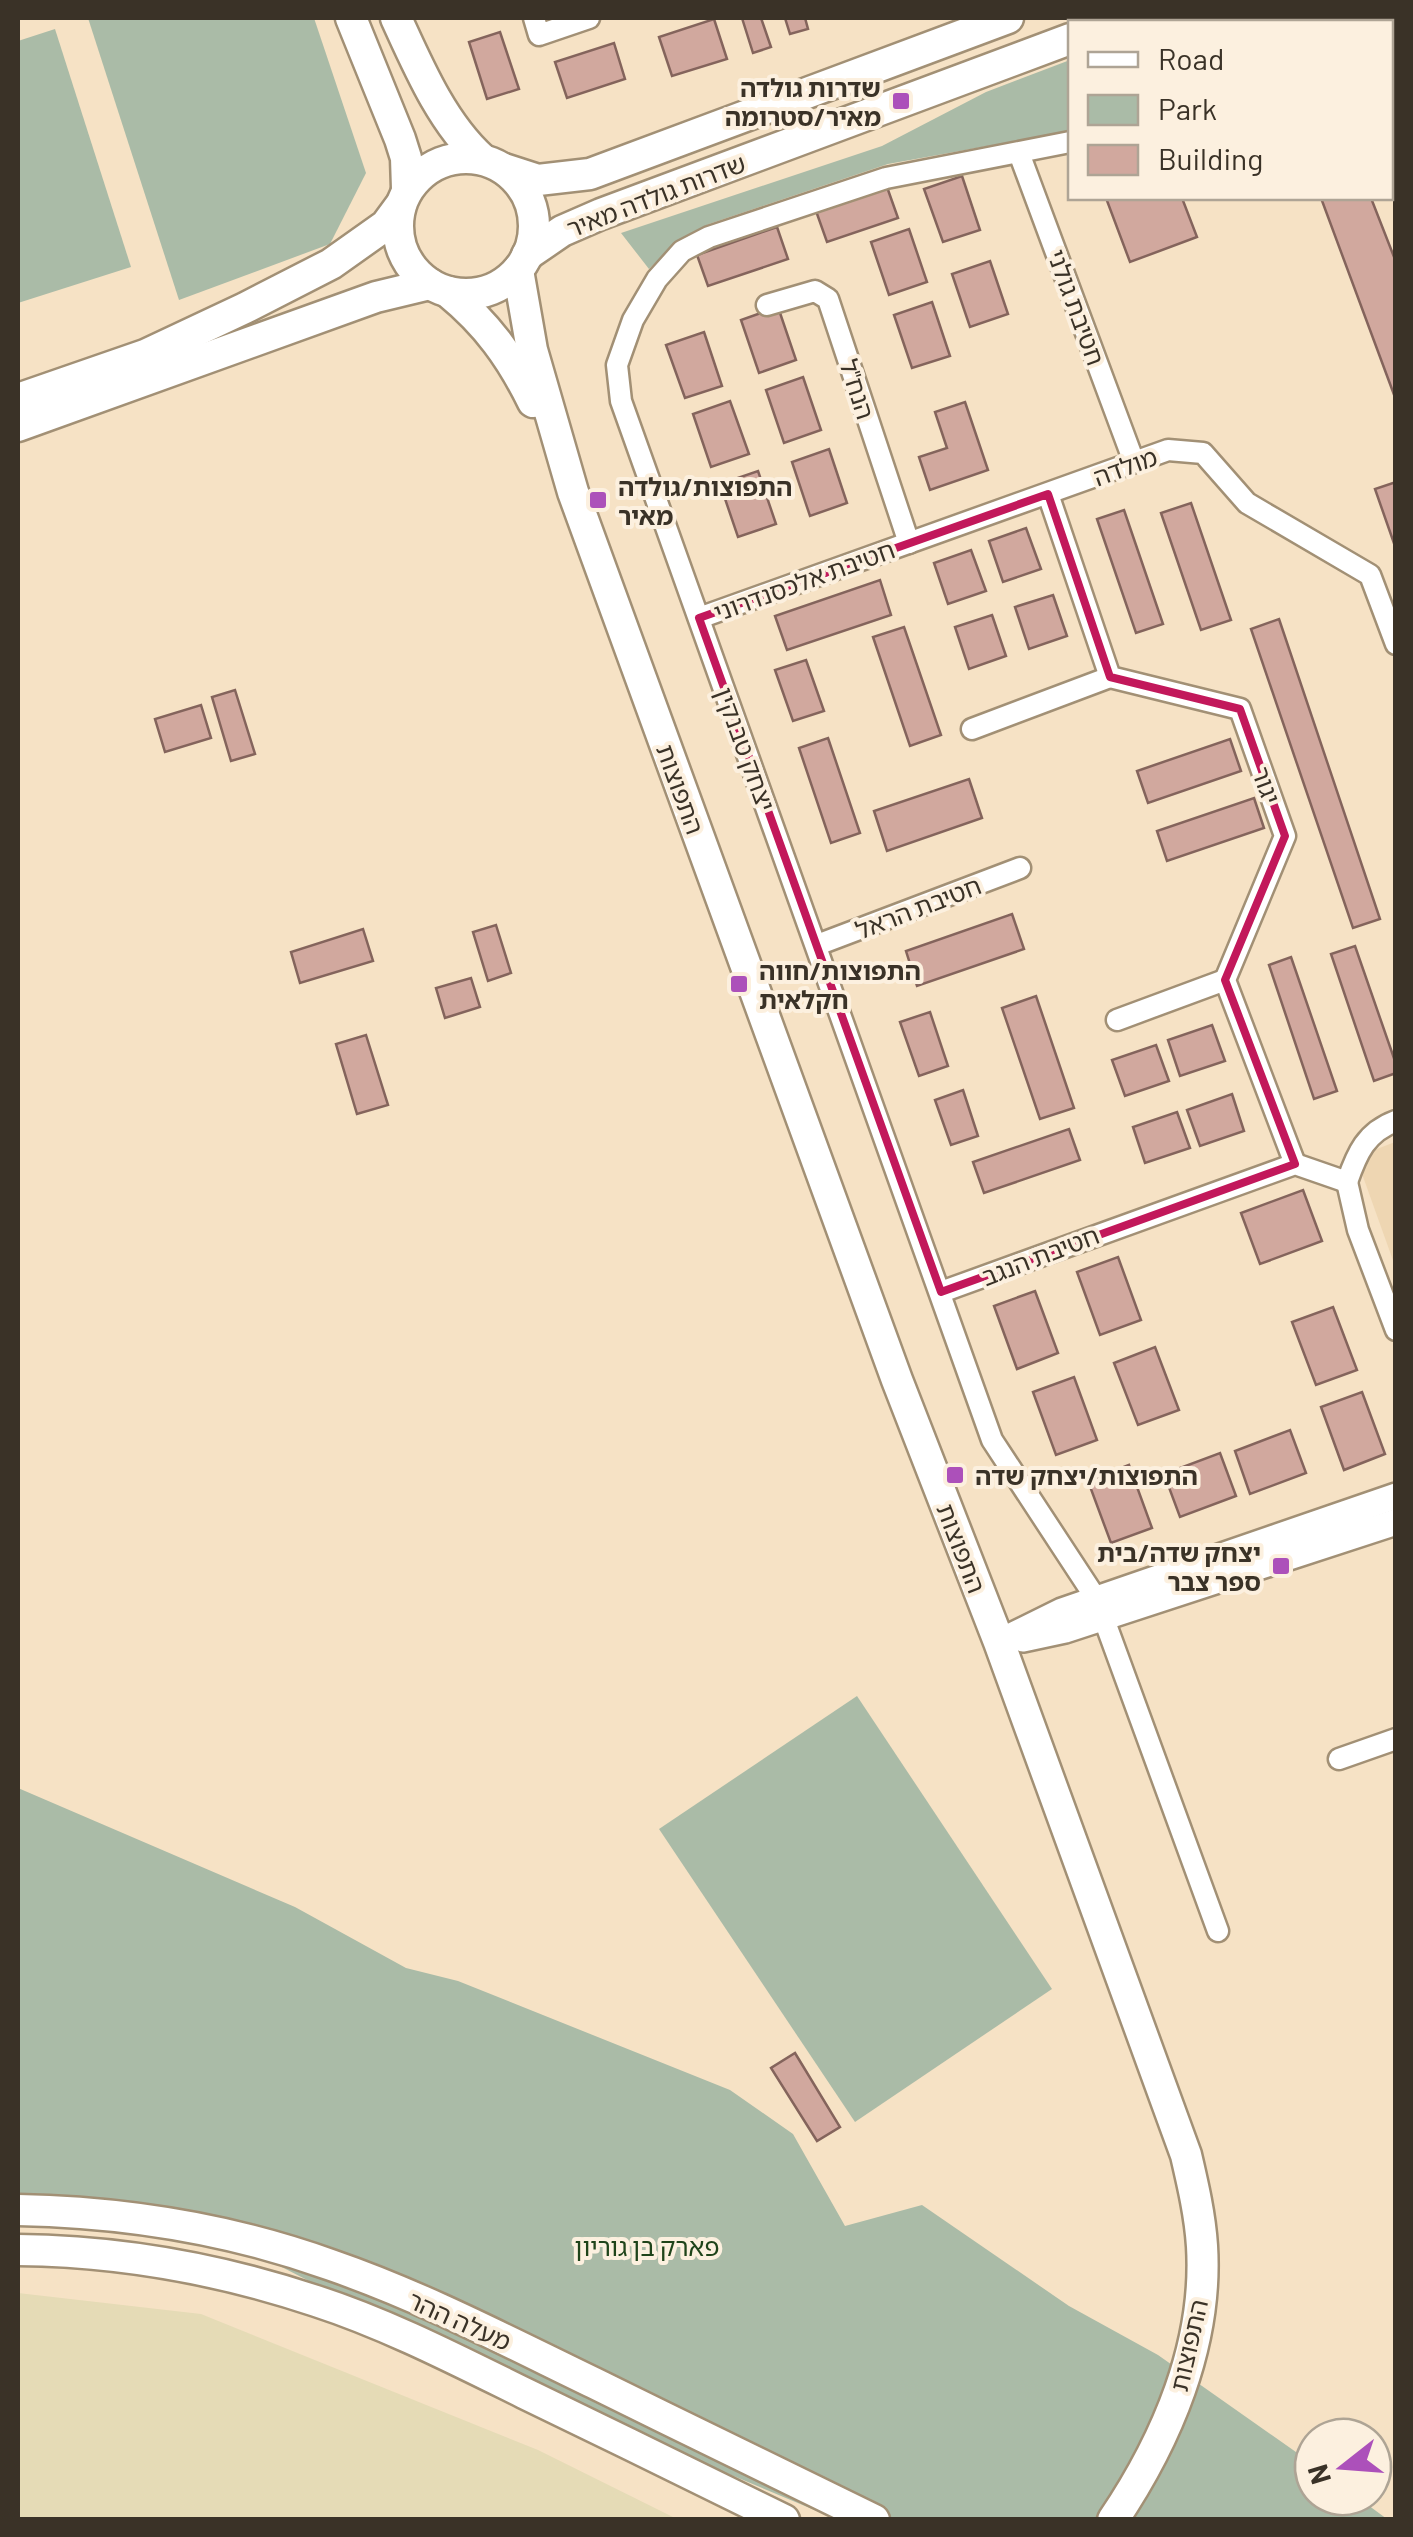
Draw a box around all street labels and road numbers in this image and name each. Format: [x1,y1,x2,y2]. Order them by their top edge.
street label: שדרות גולדה מאיר [562,147,750,243]
street label: חטיבת גולני [1042,245,1112,369]
street label: הנח"ל [834,355,882,423]
street label: מולדה [1089,441,1161,491]
street label: חטיבת אלכסנדרוני [709,533,899,627]
street label: יצחק טבנקין [710,683,782,815]
street label: התפוצות [651,740,711,838]
street label: יגור [1247,762,1287,808]
street label: חטיבת הראל [851,869,985,945]
street label: חטיבת הנגב [977,1219,1103,1291]
street label: התפוצות [931,1499,993,1597]
street label: מעלה ההר [404,2284,516,2356]
street label: התפוצות [1163,2296,1213,2394]

